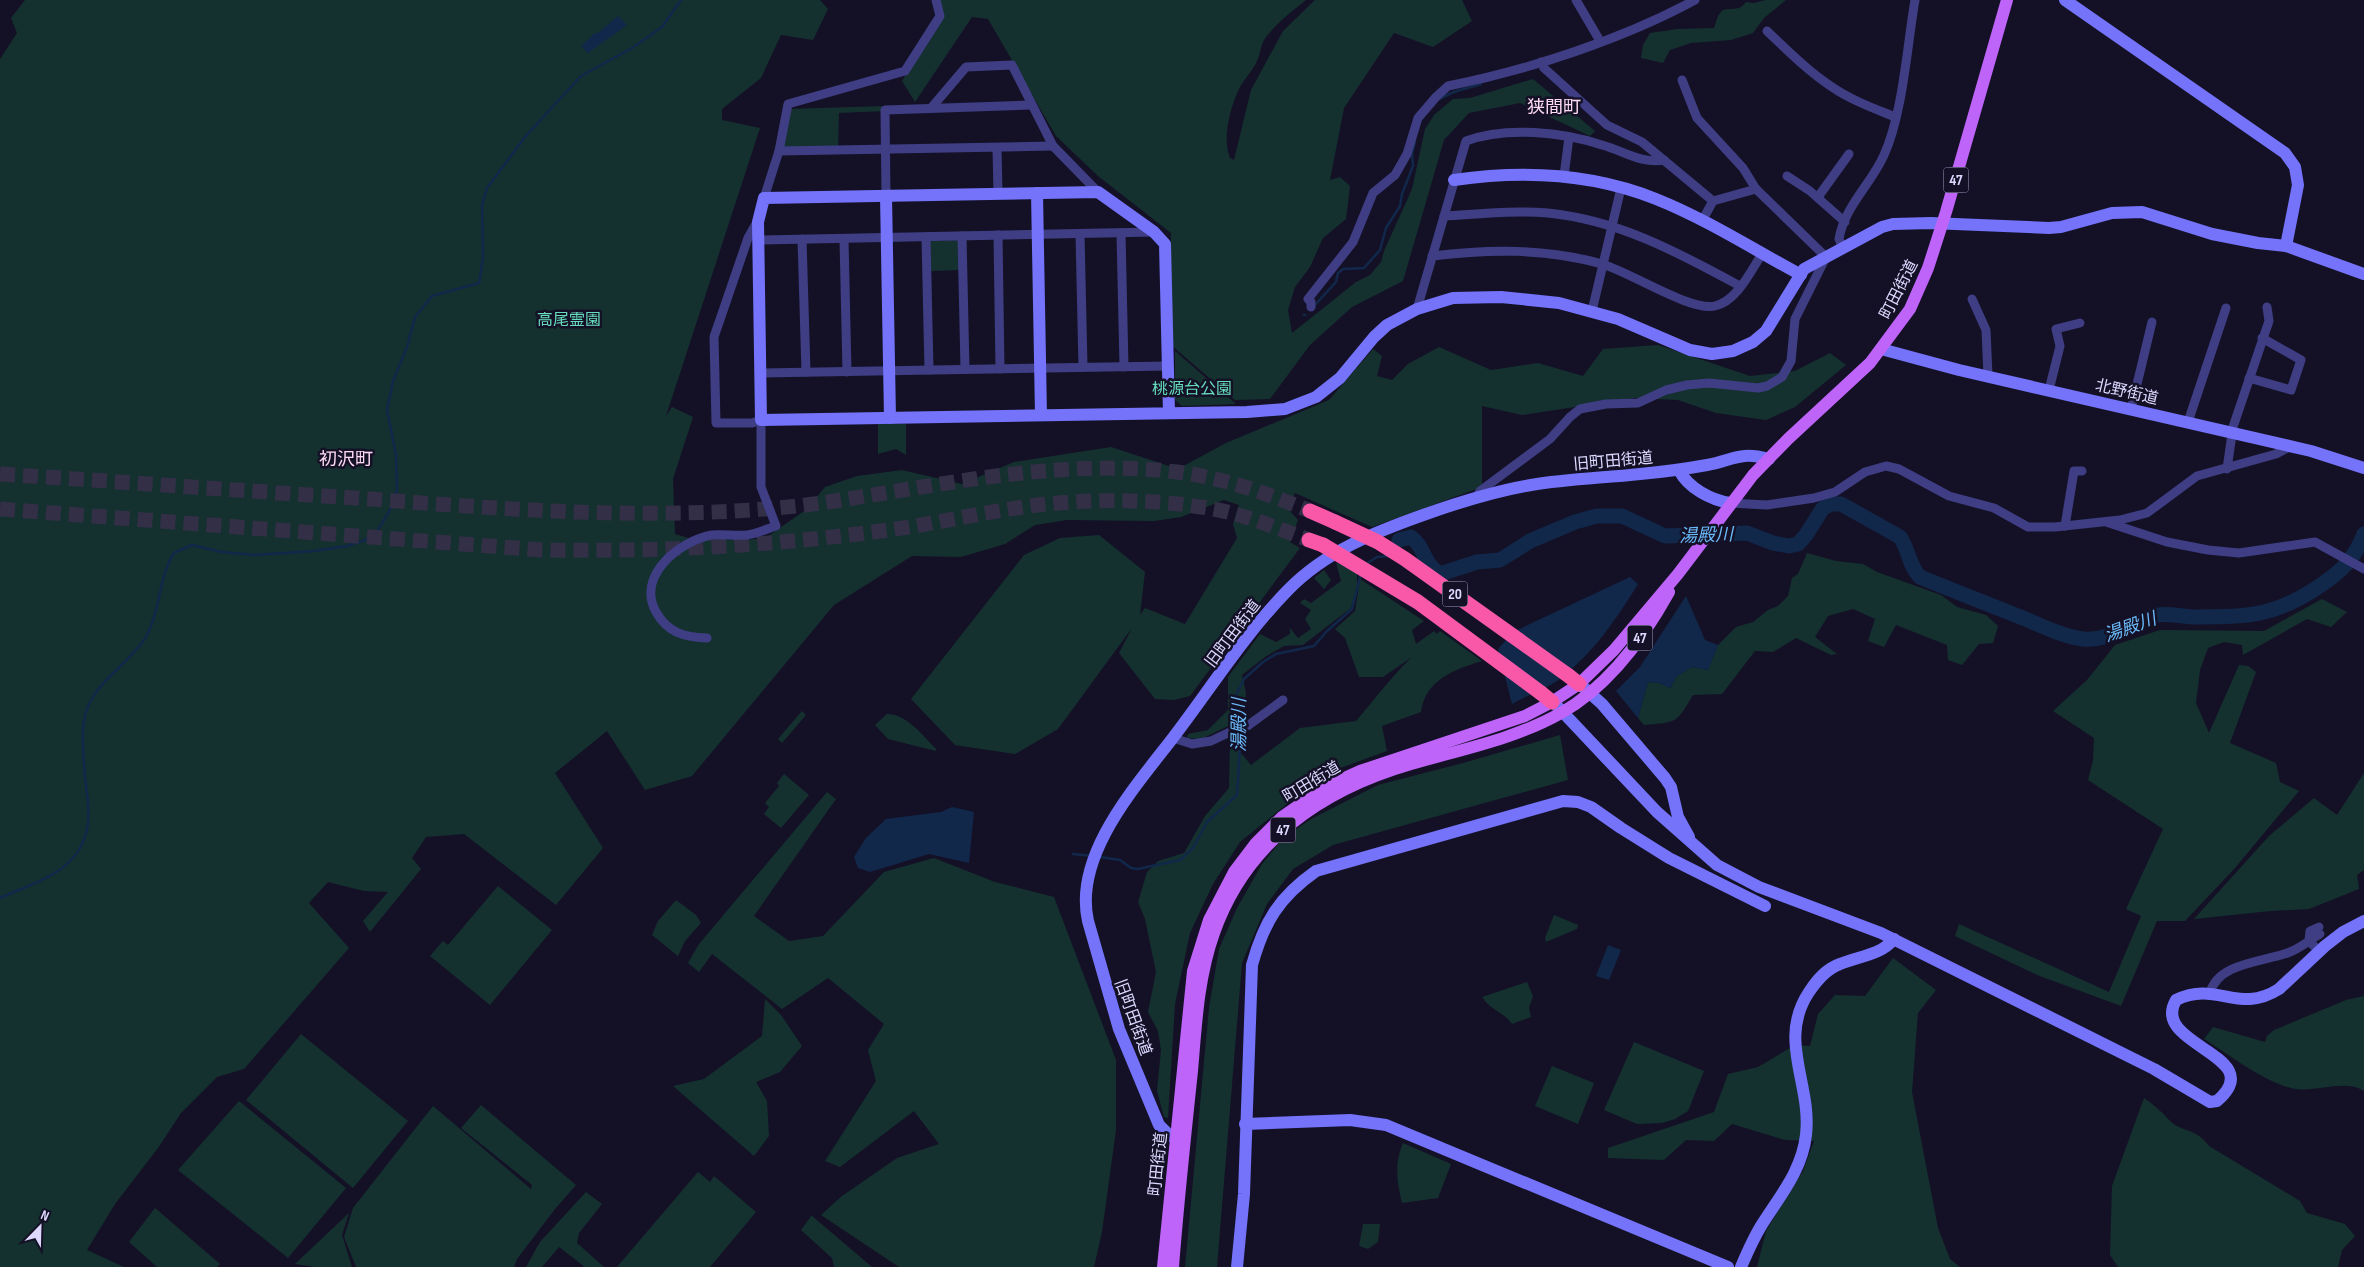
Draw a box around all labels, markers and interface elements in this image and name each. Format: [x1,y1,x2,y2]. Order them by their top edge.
district label: 狭間町 [1527,97,1581,118]
road number: 47 [1944,168,1968,192]
street label: 町田街道 [1876,257,1922,323]
park label: 高尾霊園 [537,311,601,330]
street label: 北野街道 [2093,376,2160,409]
park label: 桃源台公園 [1152,380,1232,399]
district label: 初沢町 [319,449,373,470]
street label: 旧町田街道 [1572,449,1654,474]
water label: 湯殿川 [1679,524,1735,547]
road number: 20 [1442,582,1468,606]
street label: 旧町田街道 [1202,596,1265,672]
water label: 湯殿川 [2101,608,2161,647]
road number: 47 [1628,626,1652,650]
water label: 湯殿川 [1229,696,1250,752]
street label: 町田街道 [1279,758,1344,807]
road number: 47 [1270,818,1296,842]
street label: 旧町田街道 [1110,977,1155,1058]
street label: 町田街道 [1146,1131,1171,1197]
north arrow [15,1202,65,1252]
text: N [38,1206,52,1225]

